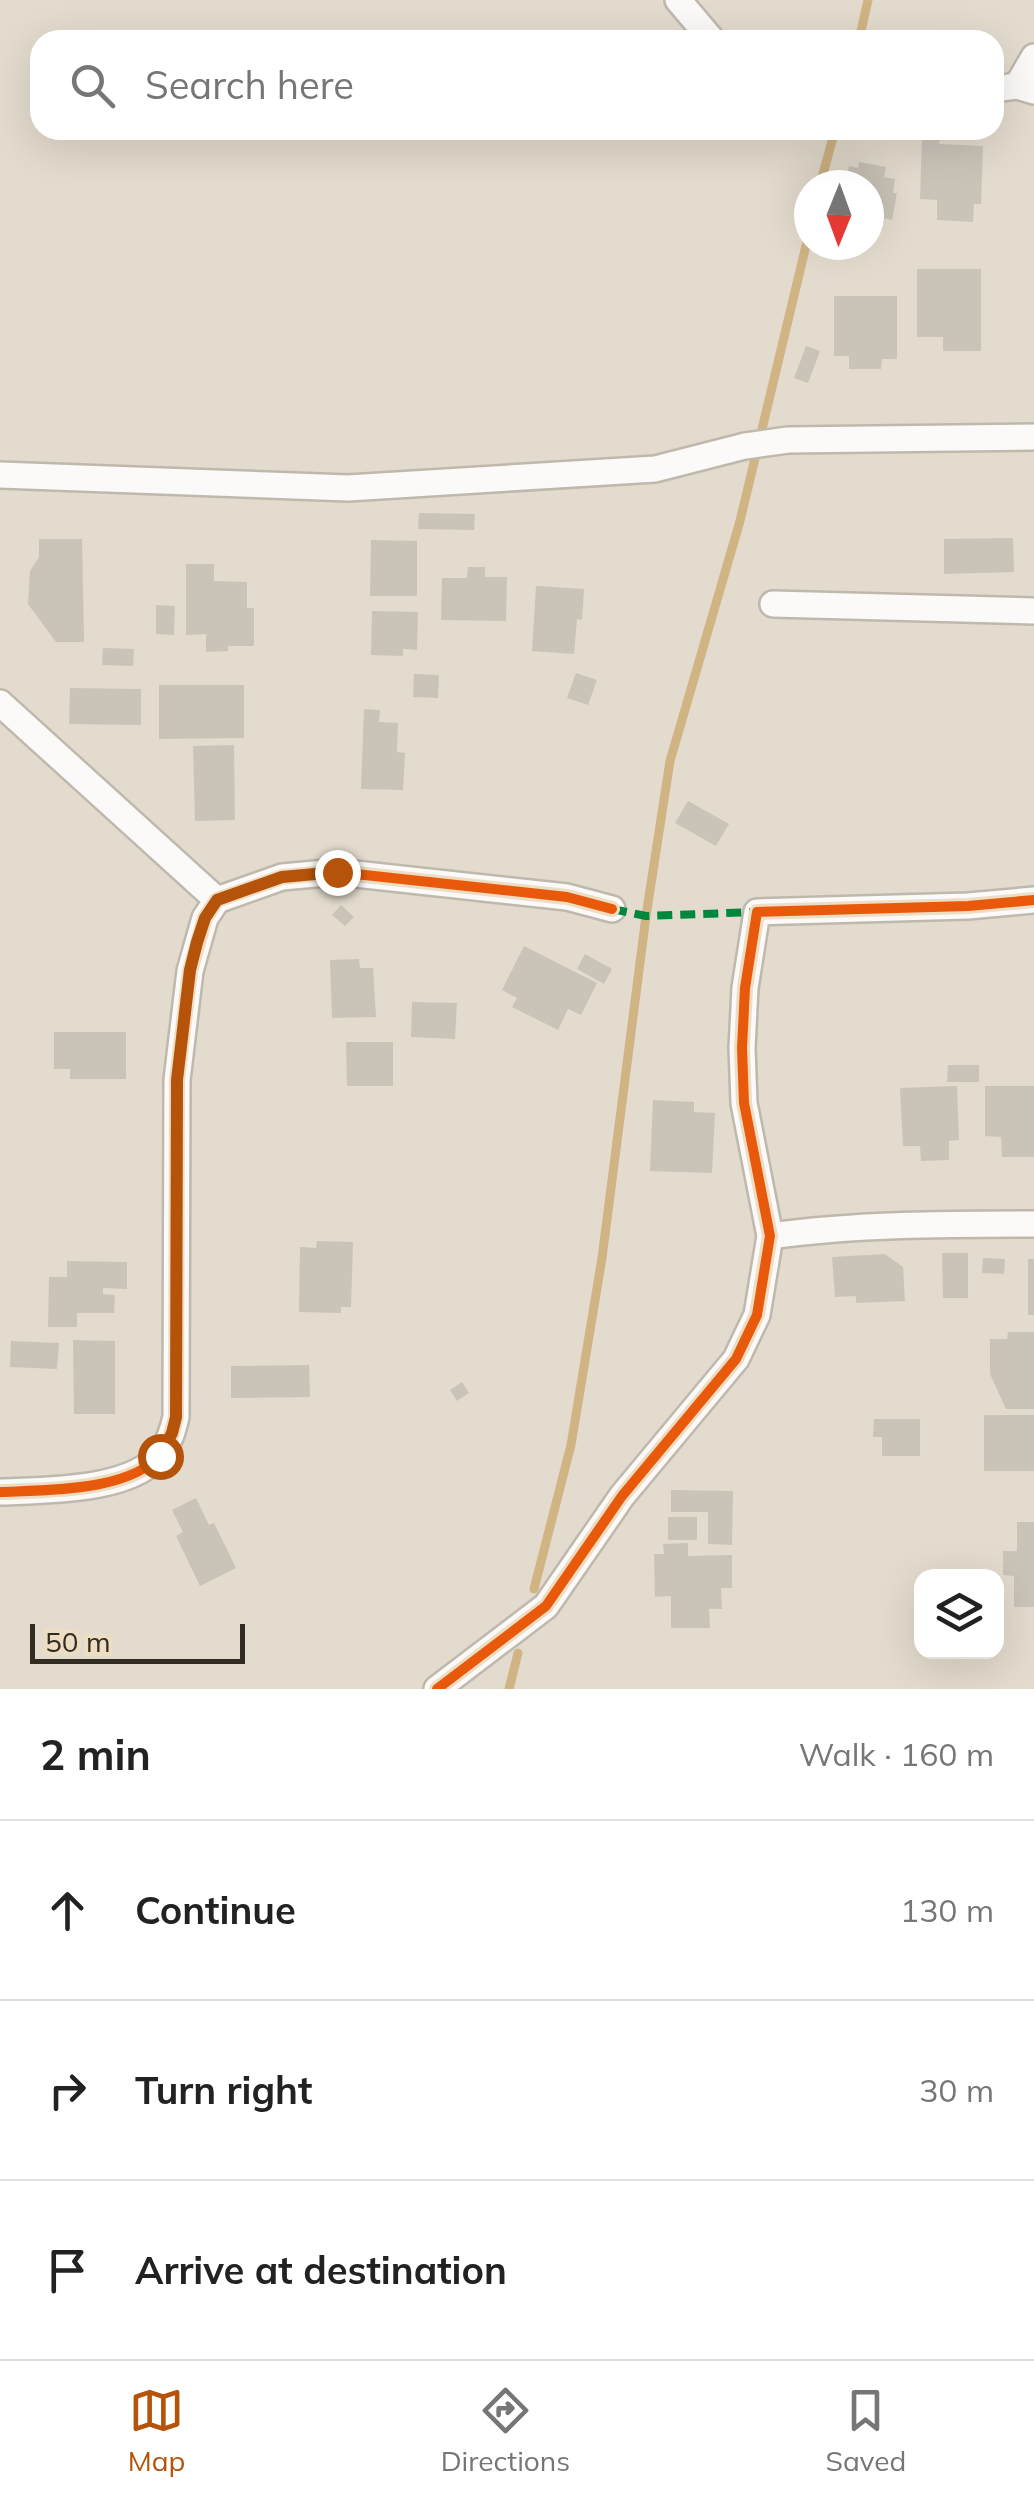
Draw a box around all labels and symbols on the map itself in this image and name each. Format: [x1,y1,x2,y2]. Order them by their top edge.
north arrow [794,170,884,260]
route end [315,850,361,896]
route start [138,1434,184,1480]
scale bar [30,1619,245,1664]

